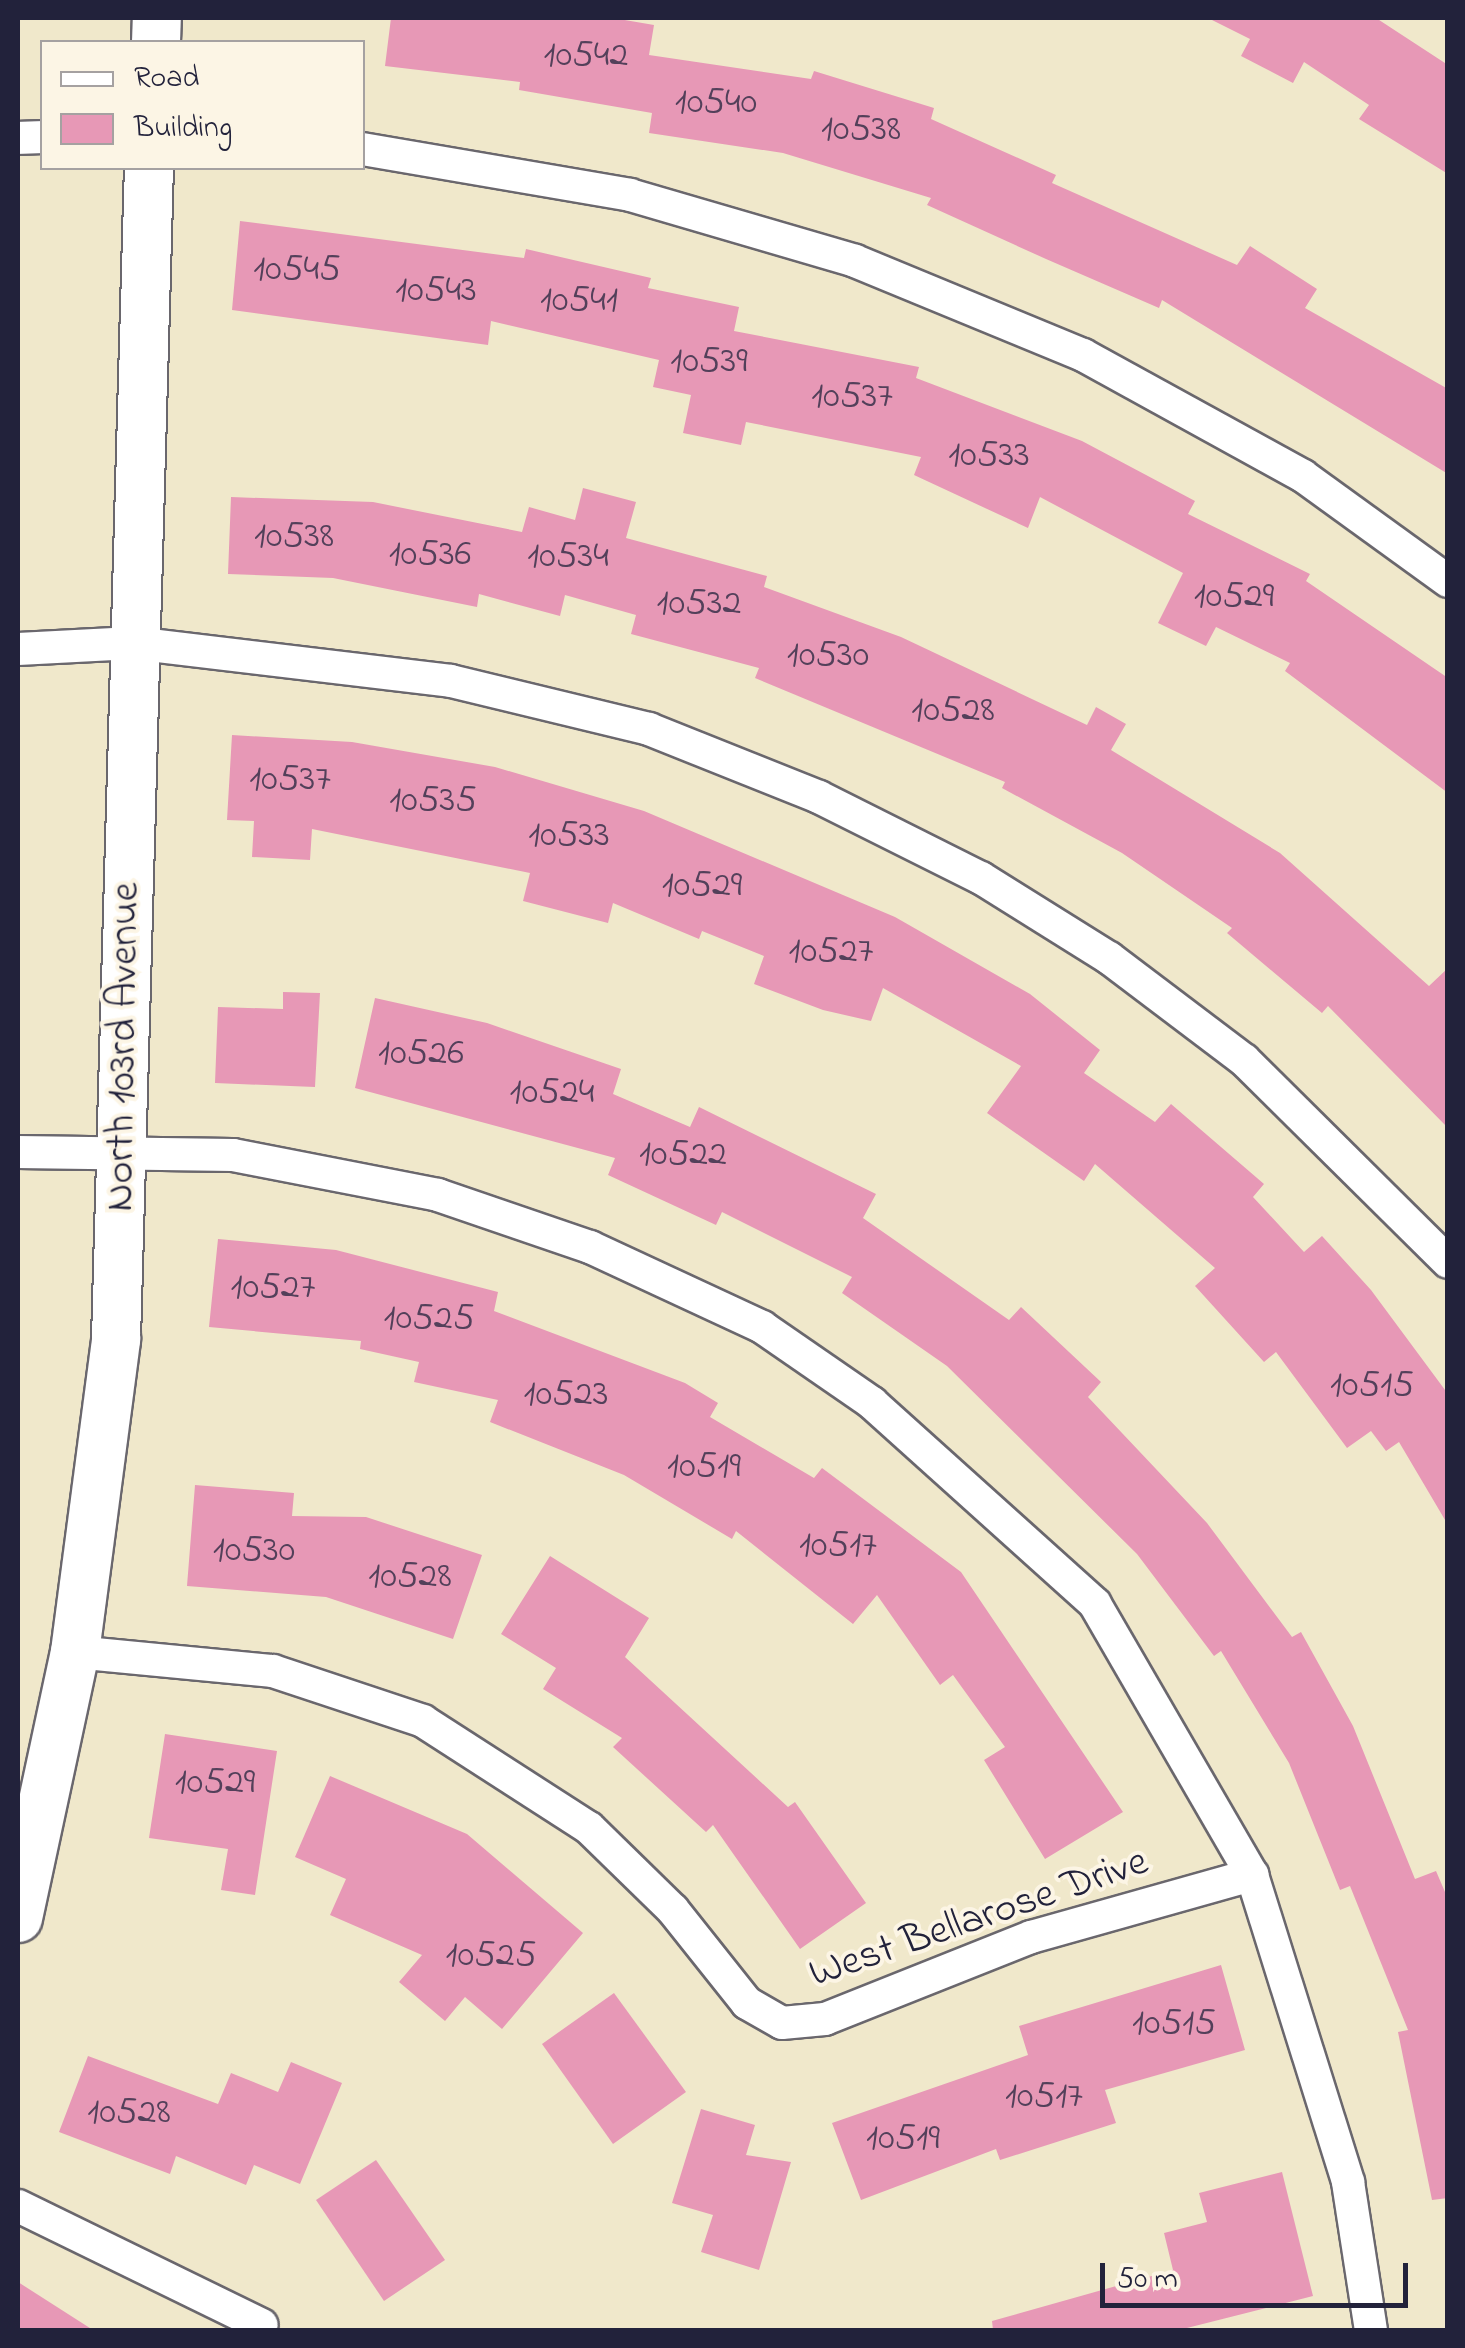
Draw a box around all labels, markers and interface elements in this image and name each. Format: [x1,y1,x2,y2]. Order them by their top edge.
house number: 10542 [544,34,628,80]
legend [40,40,365,170]
text: Road [134,57,199,101]
house number: 10540 [675,81,757,127]
text: Building [134,107,232,151]
house number: 10538 [821,108,901,154]
house number: 10545 [253,248,341,294]
house number: 10543 [395,269,477,315]
house number: 10541 [540,279,618,325]
house number: 10539 [670,340,748,386]
house number: 10537 [811,375,893,421]
house number: 10533 [948,434,1030,480]
house number: 10538 [254,515,334,561]
house number: 10536 [389,533,471,579]
house number: 10534 [527,535,609,581]
house number: 10529 [1194,575,1274,621]
house number: 10532 [657,582,741,628]
house number: 10530 [787,634,869,680]
house number: 10528 [911,689,995,735]
house number: 10537 [249,758,331,804]
house number: 10535 [389,779,477,825]
house number: 10533 [528,814,610,860]
house number: 10529 [662,864,742,910]
street label: North 103rd Avenue [96,882,152,1212]
house number: 10527 [789,930,873,976]
house number: 10526 [378,1032,464,1078]
house number: 10524 [510,1071,594,1117]
house number: 10522 [639,1133,727,1179]
house number: 10527 [231,1266,315,1312]
house number: 10525 [384,1297,474,1343]
house number: 10515 [1330,1364,1414,1410]
house number: 10523 [524,1373,608,1419]
house number: 10519 [667,1445,741,1491]
house number: 10517 [799,1524,877,1570]
house number: 10530 [213,1529,295,1575]
house number: 10528 [368,1555,452,1601]
house number: 10529 [175,1761,255,1807]
street label: West Bellarose Drive [803,1837,1155,2001]
house number: 10525 [446,1934,536,1980]
house number: 10515 [1132,2002,1216,2048]
house number: 10517 [1005,2075,1083,2121]
house number: 10528 [87,2091,171,2137]
house number: 10519 [866,2117,940,2163]
scale bar [1105,2243,1412,2305]
text: 50 m [1117,2258,1178,2302]

